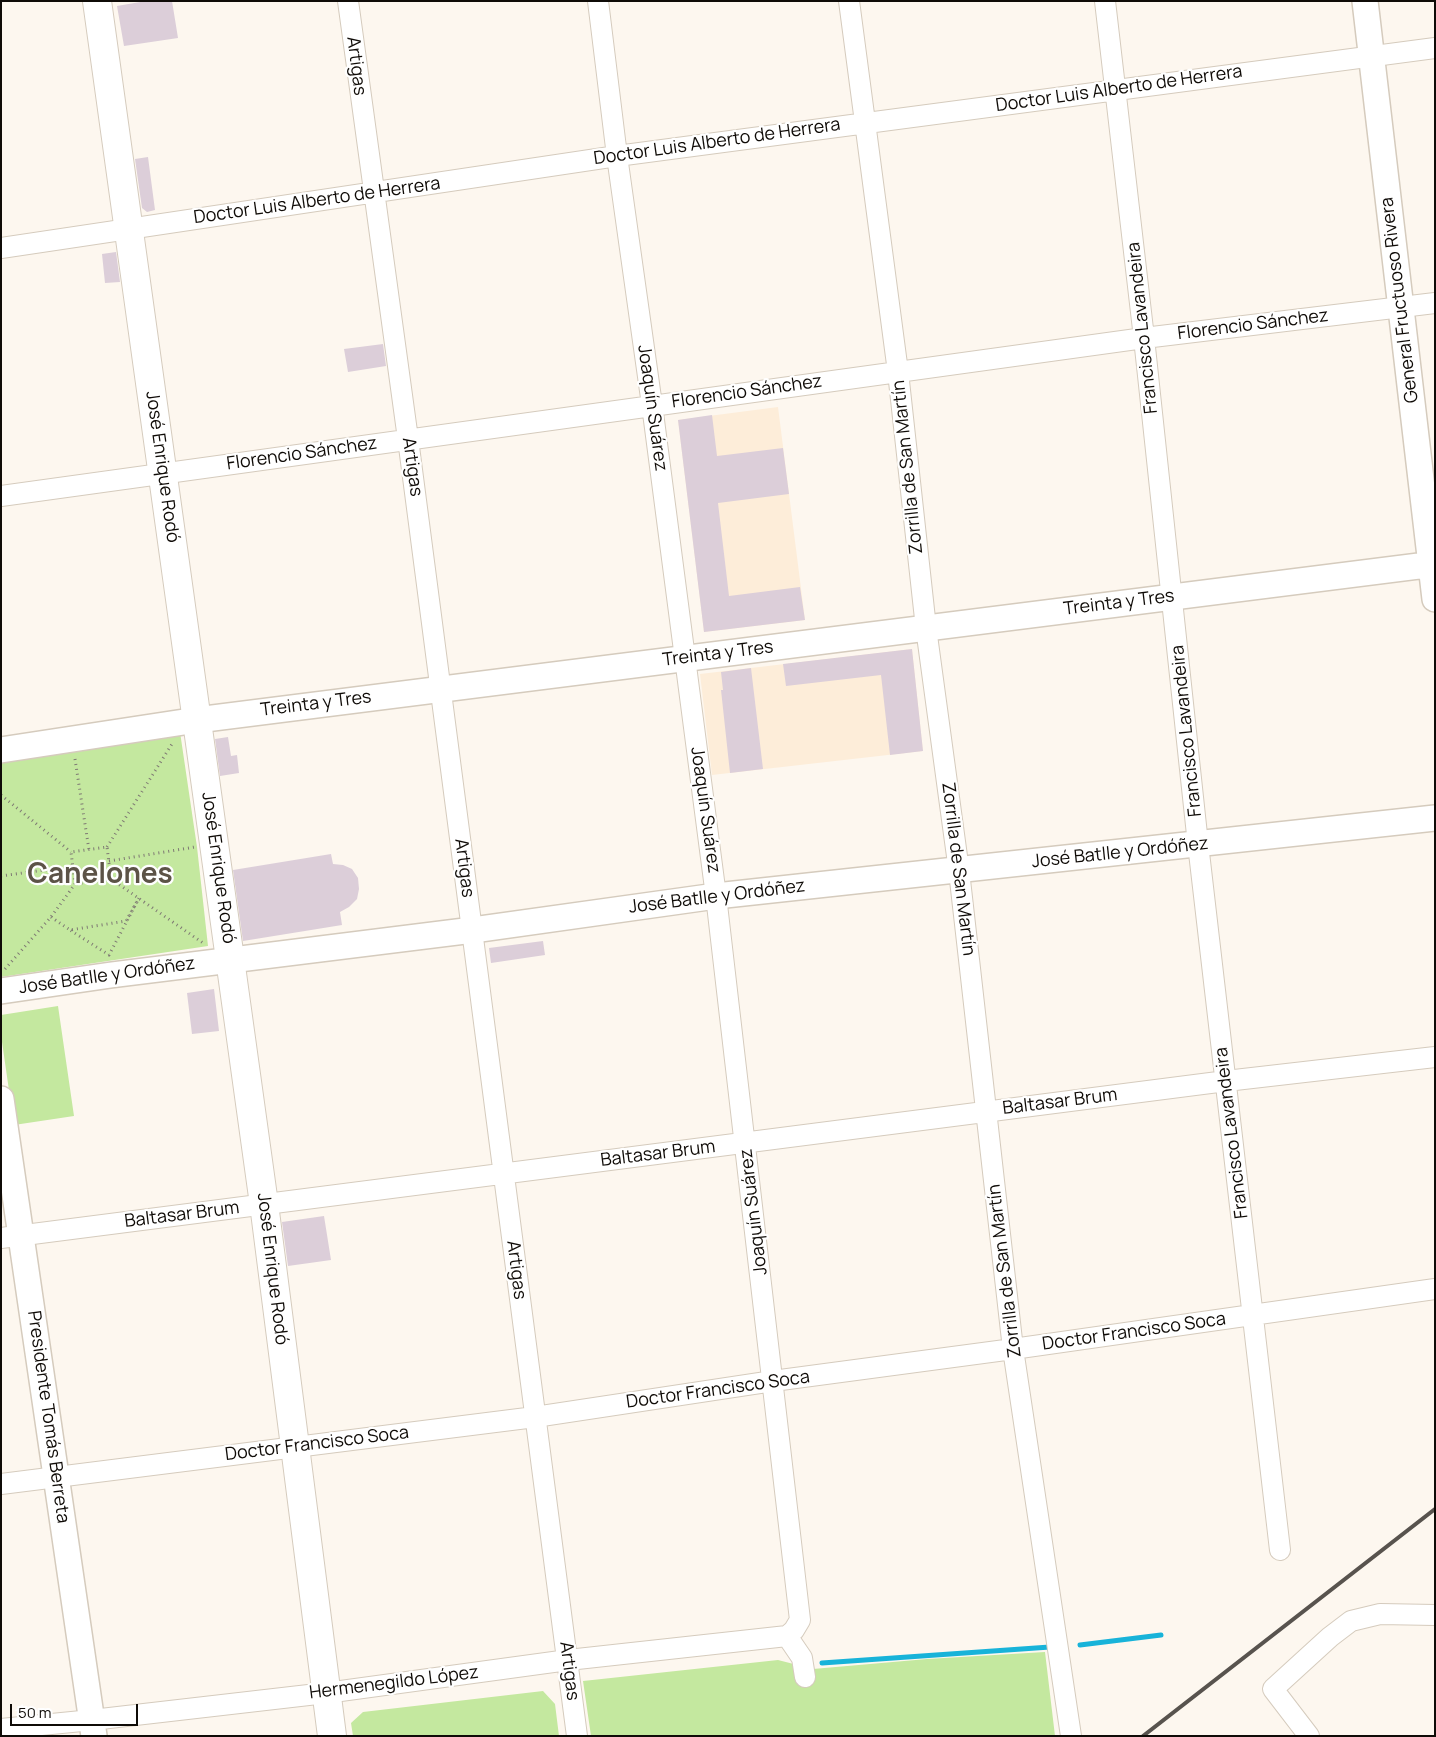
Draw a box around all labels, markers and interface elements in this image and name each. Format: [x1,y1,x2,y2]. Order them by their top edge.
street label: Artigas [342,35,370,97]
street label: Doctor Luis Alberto de Herrera [994,61,1244,117]
street label: Doctor Luis Alberto de Herrera [592,114,842,170]
street label: Doctor Luis Alberto de Herrera [192,173,442,229]
street label: General Fructuoso Rivera [1377,196,1423,404]
street label: Francisco Lavandeira [1123,241,1163,415]
street label: Florencio Sánchez [1176,305,1330,345]
street label: Joaquín Suárez [632,344,672,472]
street label: Florencio Sánchez [670,371,824,413]
street label: Zorrilla de San Martín [888,379,928,555]
street label: José Enrique Rodó [141,390,183,544]
street label: Florencio Sánchez [225,433,379,475]
street label: Artigas [397,436,427,498]
street label: Treinta y Tres [1062,585,1176,621]
street label: Treinta y Tres [661,636,775,672]
street label: Francisco Lavandeira [1167,644,1207,818]
street label: Treinta y Tres [259,686,373,722]
street label: Joaquín Suárez [685,746,725,874]
street label: Zorrilla de San Martín [937,781,979,957]
street label: José Enrique Rodó [197,791,239,945]
street label: José Batlle y Ordóñez [1030,833,1210,873]
street label: Artigas [450,837,478,899]
district label: Canelones [27,858,173,892]
street label: José Batlle y Ordóñez [627,875,807,919]
street label: José Batlle y Ordóñez [18,953,196,999]
street label: Francisco Lavandeira [1211,1046,1253,1220]
street label: Baltasar Brum [1001,1084,1119,1120]
street label: Baltasar Brum [599,1136,717,1172]
street label: Joaquín Suárez [736,1148,772,1276]
street label: Zorrilla de San Martín [984,1183,1026,1359]
street label: José Enrique Rodó [252,1192,292,1346]
street label: Baltasar Brum [123,1197,241,1233]
street label: Artigas [502,1239,530,1301]
street label: Doctor Francisco Soca [1041,1308,1227,1356]
street label: Presidente Tomás Berreta [22,1309,74,1525]
street label: Doctor Francisco Soca [625,1366,811,1414]
street label: Doctor Francisco Soca [224,1422,410,1466]
street label: Artigas [555,1640,583,1702]
street label: Hermenegildo López [308,1662,480,1704]
scale bar [12,1694,140,1726]
text: 50 m [18,1702,52,1723]

